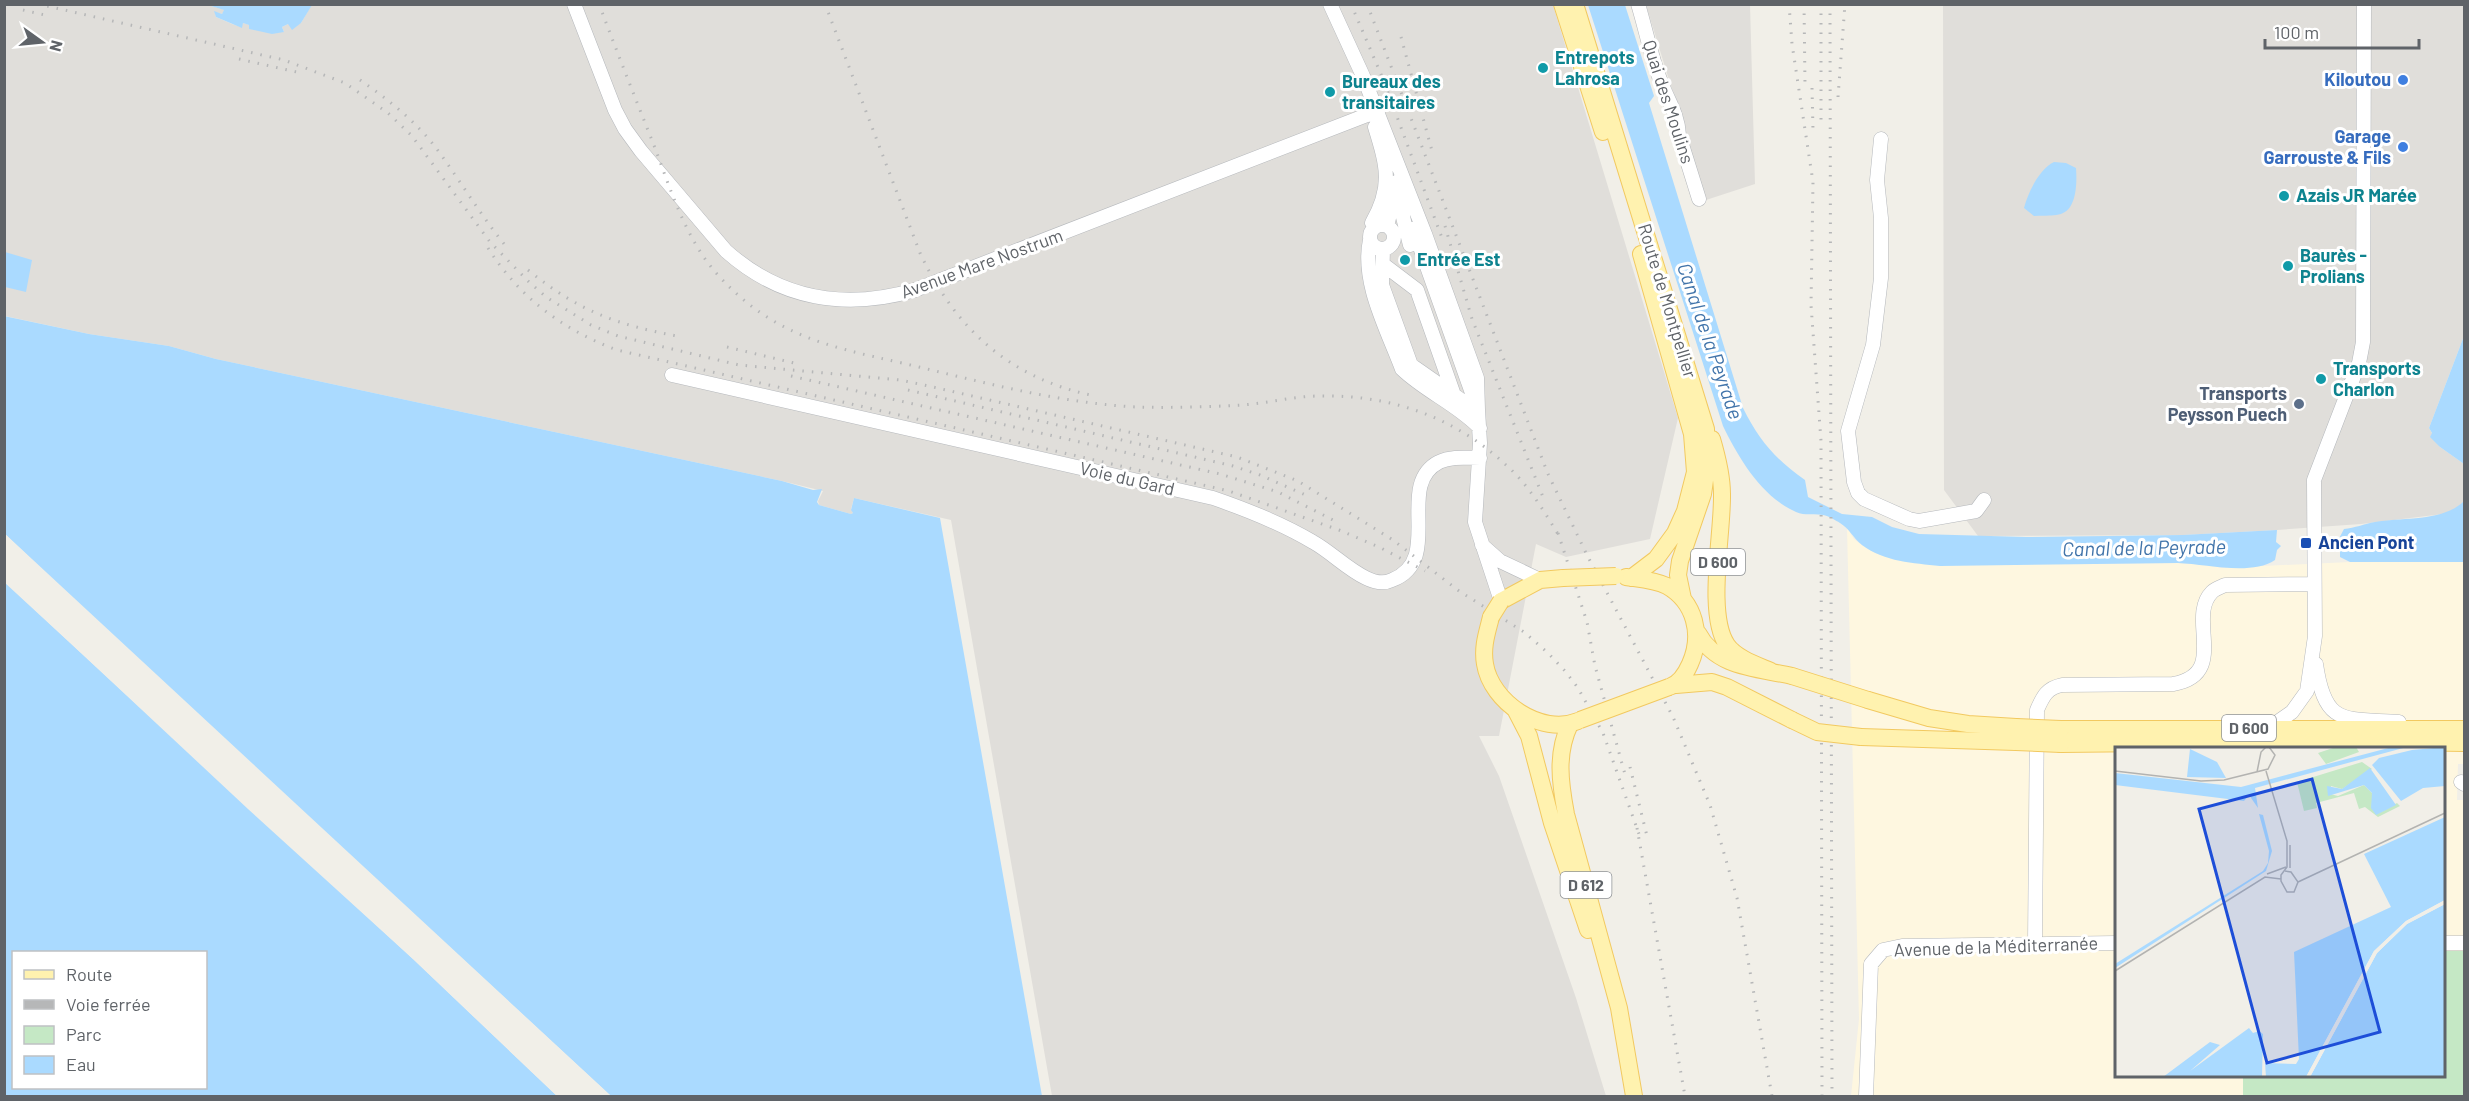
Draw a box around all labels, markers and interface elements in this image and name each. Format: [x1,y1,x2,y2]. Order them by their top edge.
north arrow [12,12,72,72]
scale bar [2265,12,2420,50]
text: 100 m [2274,21,2319,43]
street label: Quai des Moulins [1639,37,1699,166]
text: N [46,38,68,54]
place label: Entrepots Lahrosa [1555,46,1635,89]
marker: Entrepots Lahrosa [1536,61,1550,75]
place label: Kiloutou [2324,68,2391,90]
place label: Bureaux des transitaires [1342,70,1441,113]
marker: Kiloutou [2396,73,2410,87]
marker: Bureaux des transitaires [1323,85,1337,99]
place label: Garage Garrouste & Fils [2264,125,2391,168]
marker: Garage Garrouste & Fils [2396,140,2410,154]
place label: Azais JR Marée [2296,184,2417,206]
marker: Azais JR Marée [2277,189,2291,203]
street label: Route de Montpellier [1634,221,1702,381]
street label: Avenue Mare Nostrum [898,224,1066,303]
place label: Baurès - Prolians [2300,244,2367,287]
place label: Entrée Est [1417,248,1501,270]
marker: Entrée Est [1398,253,1412,267]
water label: Canal de la Peyrade [1673,259,1749,422]
marker: Baurès - Prolians [2281,259,2295,273]
place label: Transports Charlon [2333,357,2421,400]
marker: Transports Charlon [2314,372,2328,386]
place label: Transports Peysson Puech [2168,382,2287,425]
marker: Transports Peysson Puech [2292,397,2306,411]
street label: Voie du Gard [1078,456,1177,500]
place label: Ancien Pont [2318,531,2414,553]
water label: Canal de la Peyrade [2062,534,2226,560]
marker: Ancien Pont [2299,536,2313,550]
road number: D 600 [1691,549,1745,575]
road number: D 600 [2222,715,2276,741]
inset map [2115,747,2445,1077]
road number: D 612 [1560,872,1612,898]
street label: Avenue de la Méditerranée [1893,931,2099,961]
legend [12,951,207,1089]
text: Route [66,963,112,985]
text: Voie ferrée [66,993,151,1015]
text: Parc [66,1023,102,1045]
text: Eau [66,1053,96,1075]

